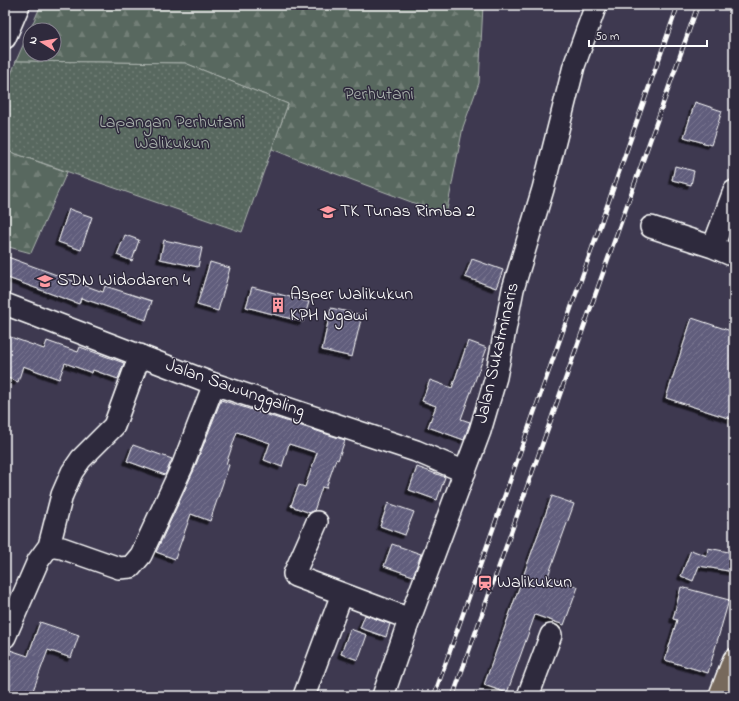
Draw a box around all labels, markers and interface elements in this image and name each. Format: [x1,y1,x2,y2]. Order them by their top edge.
north arrow [22,22,62,62]
scale bar [589,22,707,48]
text: 50 m [595,28,619,46]
text: N [25,35,42,45]
park label: Perhutani [344,82,414,108]
park label: Lapangan Perhutani Walikukun [99,110,245,157]
place label: TK Tunas Rimba 2 [340,199,475,225]
school or university icon: TK Tunas Rimba 2 [319,203,337,221]
place label: SDN Widodaren 4 [57,268,191,294]
school or university icon: SDN Widodaren 4 [36,272,54,290]
street label: Jalan Sukatminaris [469,280,527,426]
place label: Asper Walikukun KPH Ngawi [290,282,413,330]
building icon: Asper Walikukun KPH Ngawi [269,296,287,314]
street label: Jalan Sawunggaling [161,353,308,426]
place label: Walikukun [497,570,572,596]
station icon: Walikukun [476,574,494,592]

